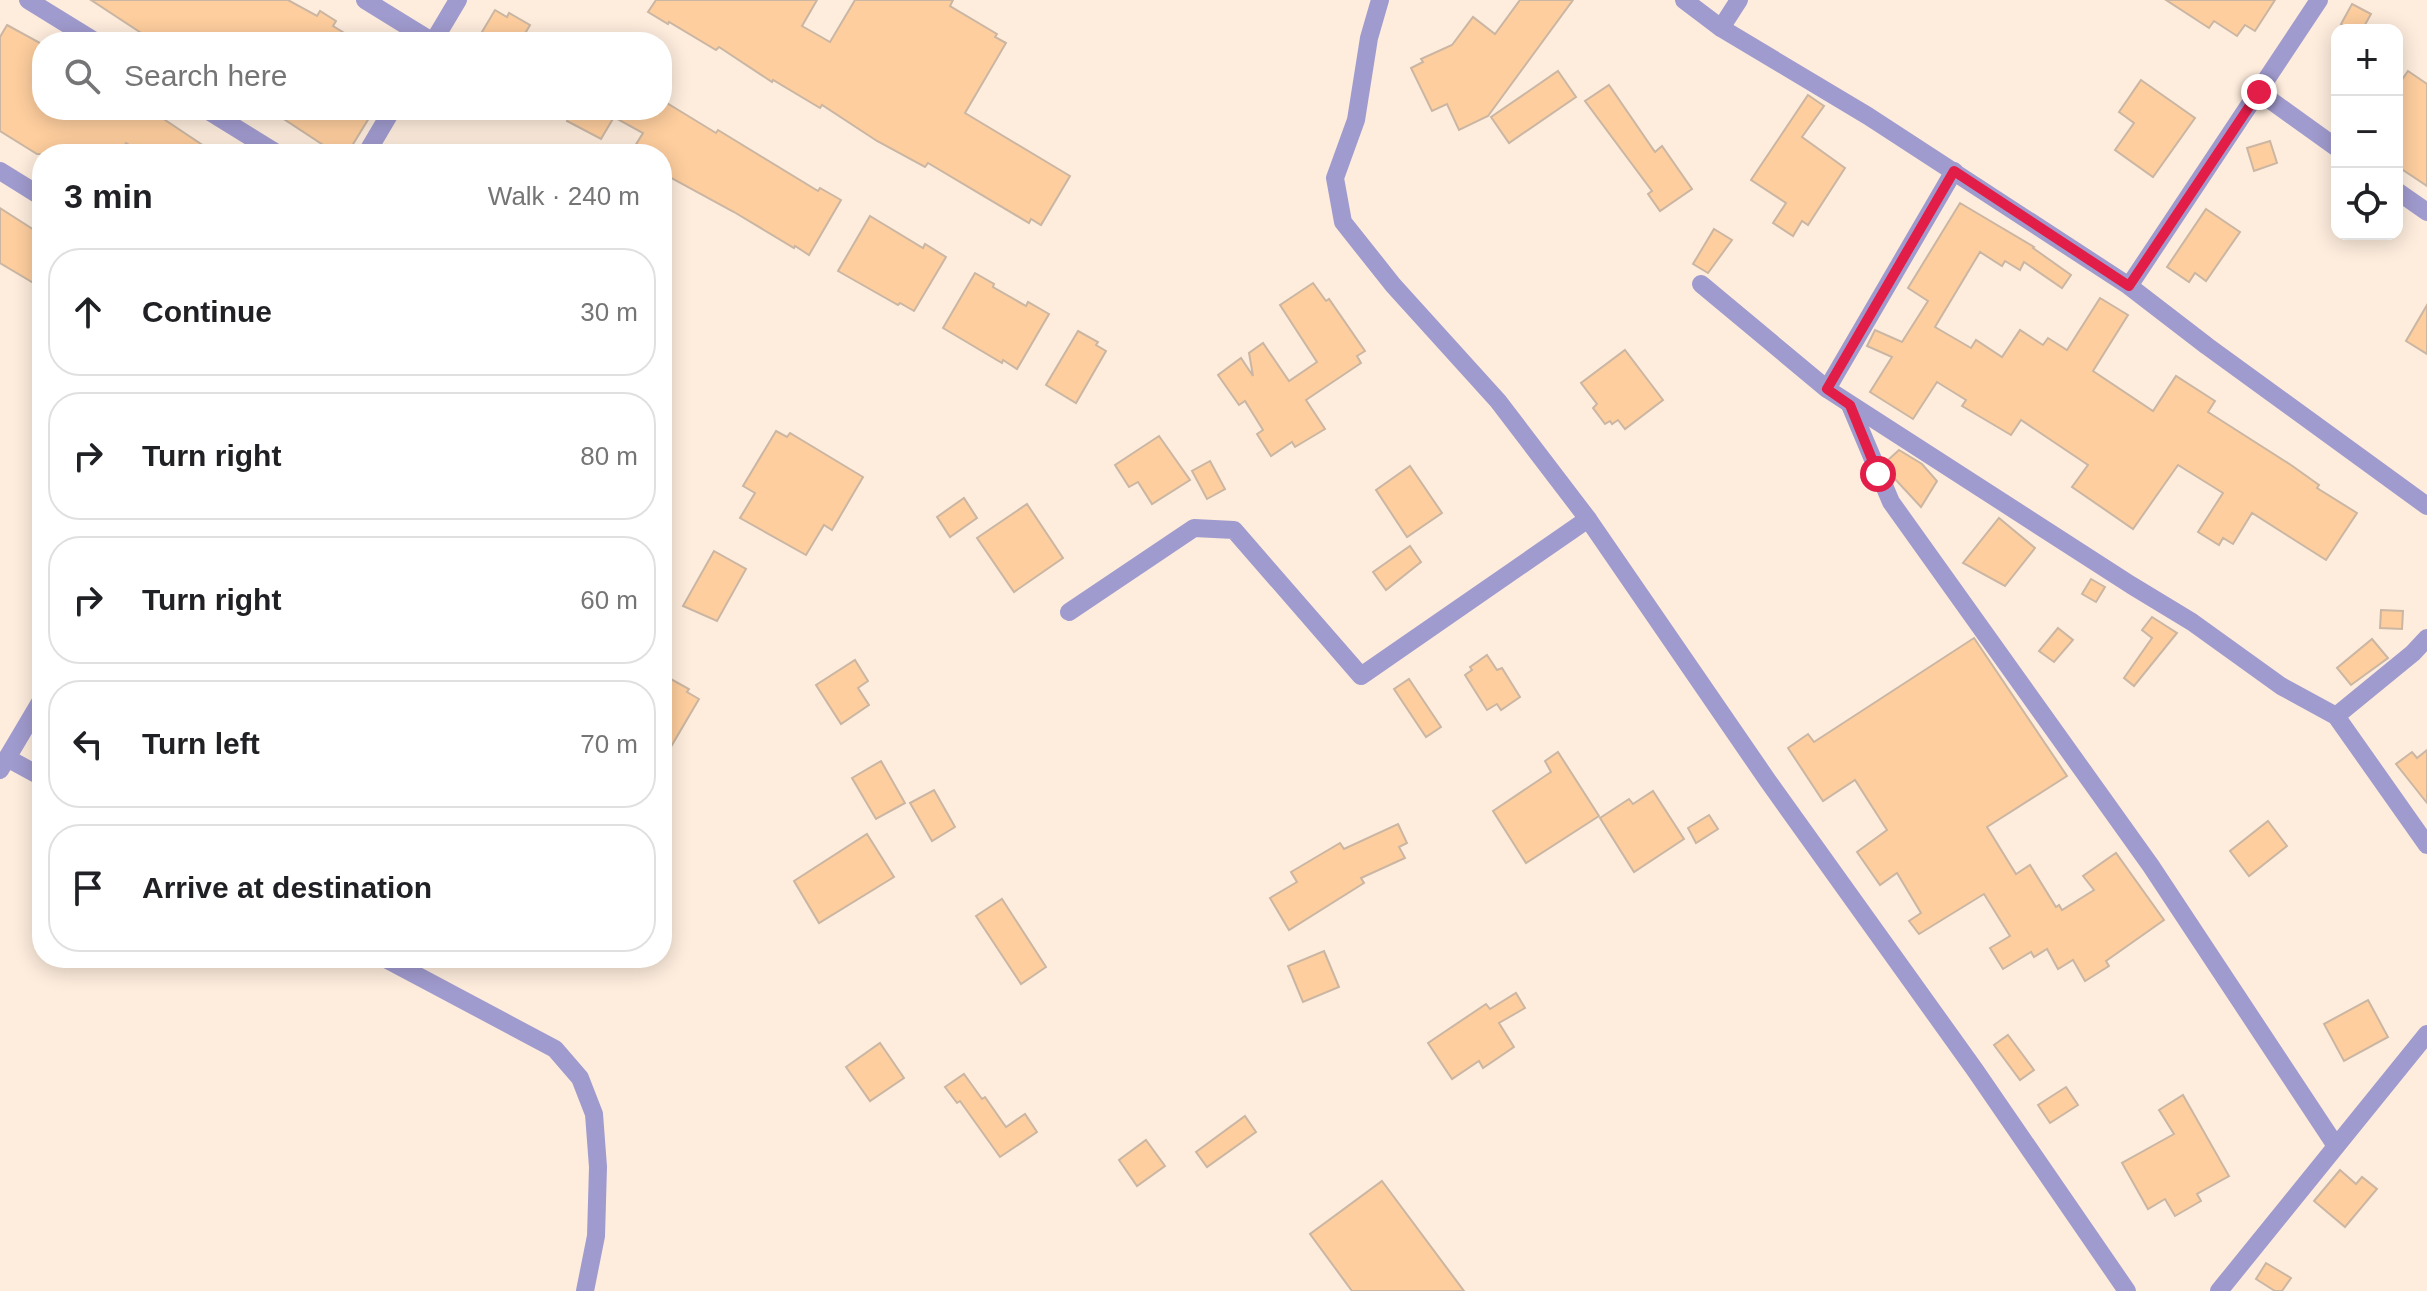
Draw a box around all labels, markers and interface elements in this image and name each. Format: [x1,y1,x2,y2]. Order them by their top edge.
map controls [2331,24,2403,240]
button: + [2331,24,2403,96]
search box [32,32,672,120]
icon: search [60,54,104,98]
text: Search here [124,59,287,92]
route end [2241,74,2277,110]
button: − [2331,96,2403,168]
button: locate [2331,168,2403,240]
text: 3 min [64,177,153,215]
text: Walk · 240 m [488,181,640,211]
icon: ahead [66,290,110,334]
text: Continue [142,295,272,328]
text: 30 m [580,297,638,327]
icon: right [66,434,110,478]
text: Turn right [142,439,281,472]
text: 80 m [580,441,638,471]
route start [1860,456,1896,492]
icon: right [66,578,110,622]
text: Turn right [142,583,281,616]
text: 60 m [580,585,638,615]
icon: left [66,722,110,766]
text: Turn left [142,727,260,760]
text: 70 m [580,729,638,759]
icon: arrive [66,866,110,910]
text: Arrive at destination [142,871,432,904]

